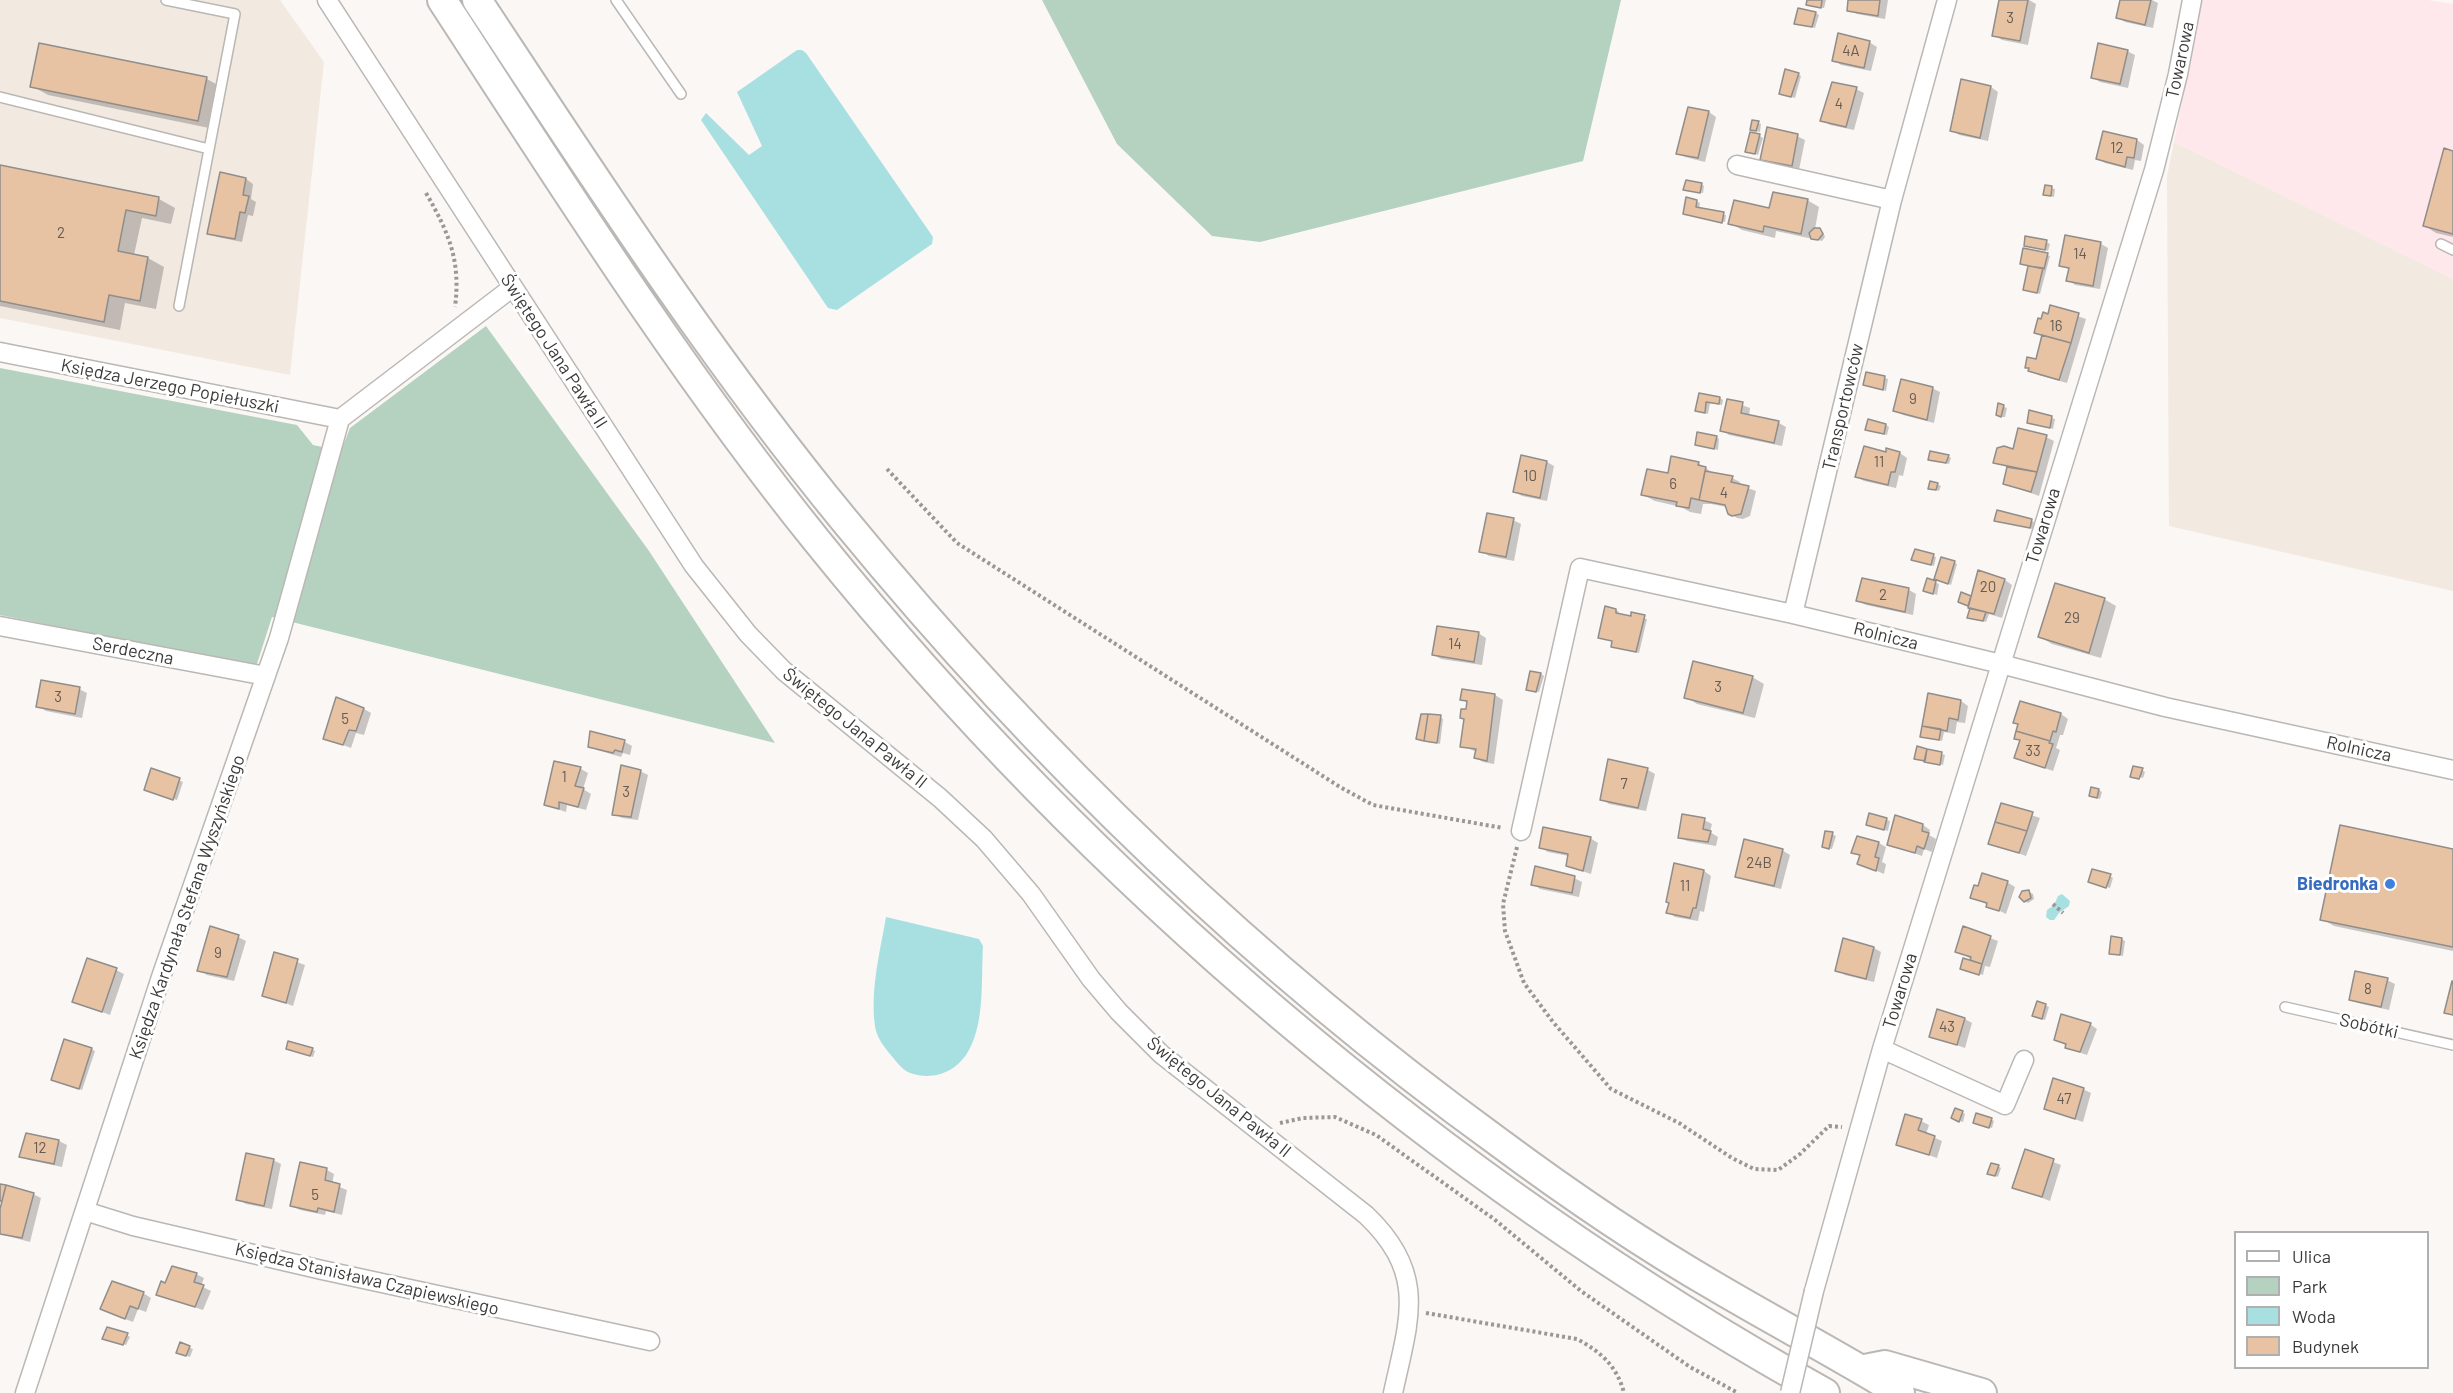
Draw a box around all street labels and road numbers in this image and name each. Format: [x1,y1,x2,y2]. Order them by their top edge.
street label: Towarowa [2161,19,2199,101]
street label: Świętego Jana Pawła II [496,270,612,432]
street label: Transportowców [1818,341,1868,473]
street label: Księdza Jerzego Popiełuszki [59,354,281,418]
street label: Towarowa [2021,485,2065,567]
street label: Rolnicza [1851,618,1921,654]
street label: Serdeczna [91,633,175,669]
street label: Świętego Jana Pawła II [778,663,932,793]
street label: Rolnicza [2325,732,2393,766]
street label: Księdza Kardynała Stefana Wyszyńskiego [125,752,249,1062]
street label: Towarowa [1878,950,1922,1032]
street label: Sobótki [2337,1009,2401,1043]
street label: Świętego Jana Pawła II [1142,1032,1296,1162]
street label: Księdza Stanisława Czapiewskiego [233,1238,501,1320]

